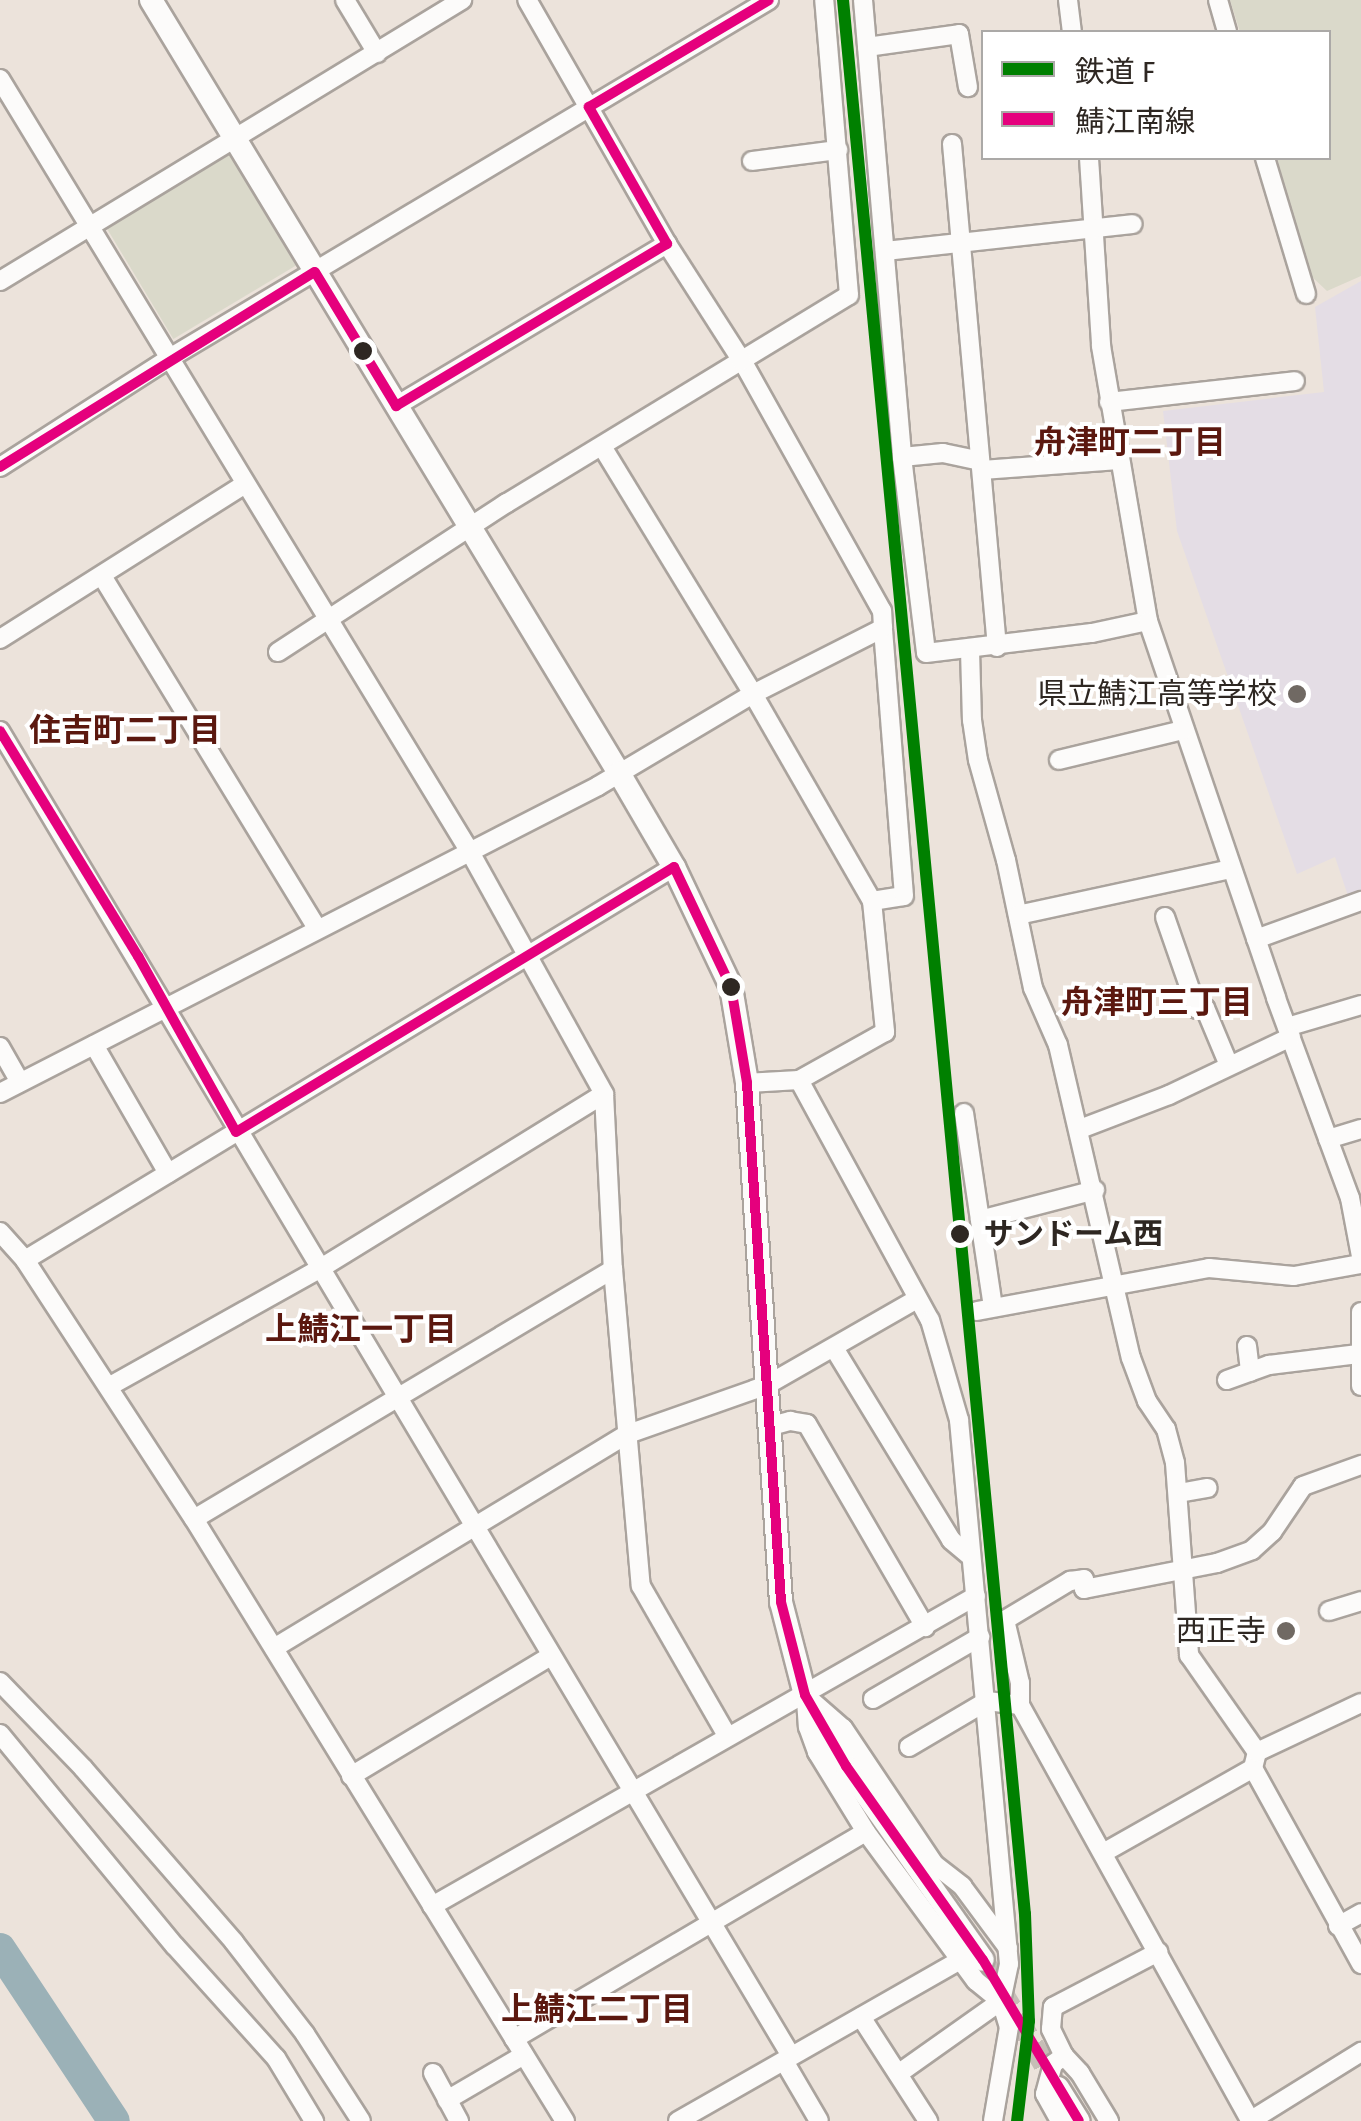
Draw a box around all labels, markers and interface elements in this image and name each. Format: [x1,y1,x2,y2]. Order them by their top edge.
legend [981,30,1331,160]
text: 鉄道 F [1075,54,1155,90]
text: 鯖江南線 [1075,104,1195,140]
unlabelled marker [353,341,373,361]
district label: 舟津町二丁目 [1034,423,1226,461]
place label: 県立鯖江高等学校 [1037,676,1277,712]
marker: 県立鯖江高等学校 [1286,683,1308,705]
district label: 住吉町二丁目 [29,711,221,749]
unlabelled marker [721,977,741,997]
district label: 舟津町三丁目 [1061,983,1253,1021]
place label: サンドーム西 [984,1216,1164,1252]
marker: サンドーム西 [945,1219,975,1249]
district label: 上鯖江一丁目 [265,1310,457,1348]
place label: 西正寺 [1176,1613,1266,1649]
marker: 西正寺 [1275,1620,1297,1642]
district label: 上鯖江二丁目 [501,1990,693,2028]

